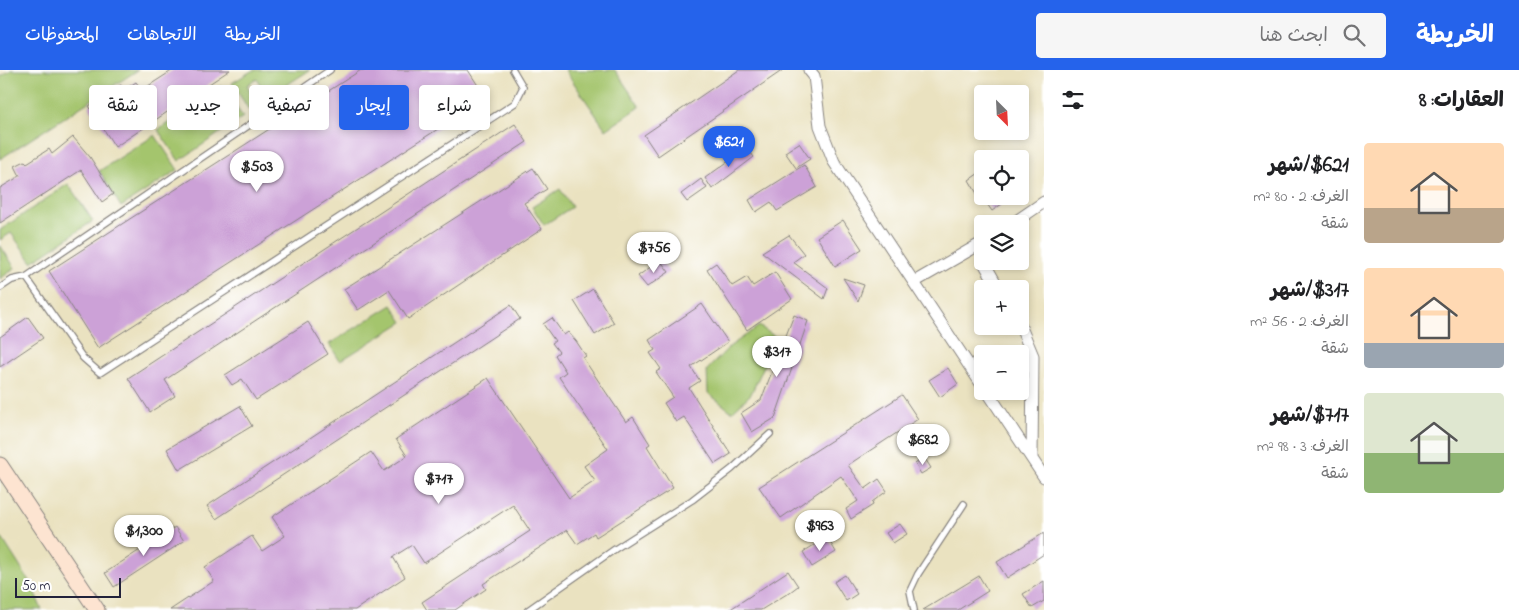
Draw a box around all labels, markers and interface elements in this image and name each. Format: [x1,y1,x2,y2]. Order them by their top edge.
search box [1036,13,1386,58]
text: الخريطة [1416,19,1494,54]
icon: search [1340,21,1368,49]
text: المحفوظات [25,23,99,49]
text: الاتجاهات [127,23,197,49]
text: الخريطة [225,23,281,49]
text: ابحث هنا [1260,23,1328,50]
chip: شقة [89,85,157,130]
chip: جديد [167,85,239,130]
chip: تصفية [249,85,329,130]
chip: إيجار [339,85,409,130]
chip: شراء [419,85,490,130]
north arrow [974,85,1029,140]
map controls [974,85,1029,400]
icon: filters [1059,86,1087,114]
text: العقارات: 8 [1419,86,1504,116]
pin: $621 [699,126,759,168]
text: $621 [714,130,744,154]
pin: $503 [227,150,287,193]
button: locate [974,150,1029,205]
text: $621/شهر [1269,151,1349,181]
text: $503 [241,155,273,179]
icon: home [1404,163,1464,223]
text: الغرف: 2 · 80 m² [1253,185,1349,209]
text: شقة [1321,212,1349,236]
button: layers [974,215,1029,270]
pin: $756 [624,232,684,274]
text: $756 [638,236,670,260]
text: $317/شهر [1271,276,1349,306]
button: + [974,280,1029,335]
icon: home [1404,288,1464,348]
text: الغرف: 2 · 56 m² [1250,310,1349,334]
pin: $317 [747,336,807,378]
text: شقة [1321,337,1349,361]
text: $317 [763,340,791,364]
button: − [974,345,1029,400]
text: $717/شهر [1271,401,1349,431]
icon: home [1404,413,1464,473]
pin: $682 [893,424,953,466]
text: $682 [908,428,938,452]
text: الغرف: 3 · 98 m² [1257,435,1349,459]
pin: $717 [409,462,469,505]
text: شقة [1321,462,1349,486]
text: $717 [425,467,453,491]
pin: $963 [790,510,850,552]
pin: $1,300 [103,514,185,557]
text: $963 [806,514,834,538]
text: $1,300 [125,519,163,543]
scale bar [15,575,121,598]
text: 50 m [22,576,50,597]

